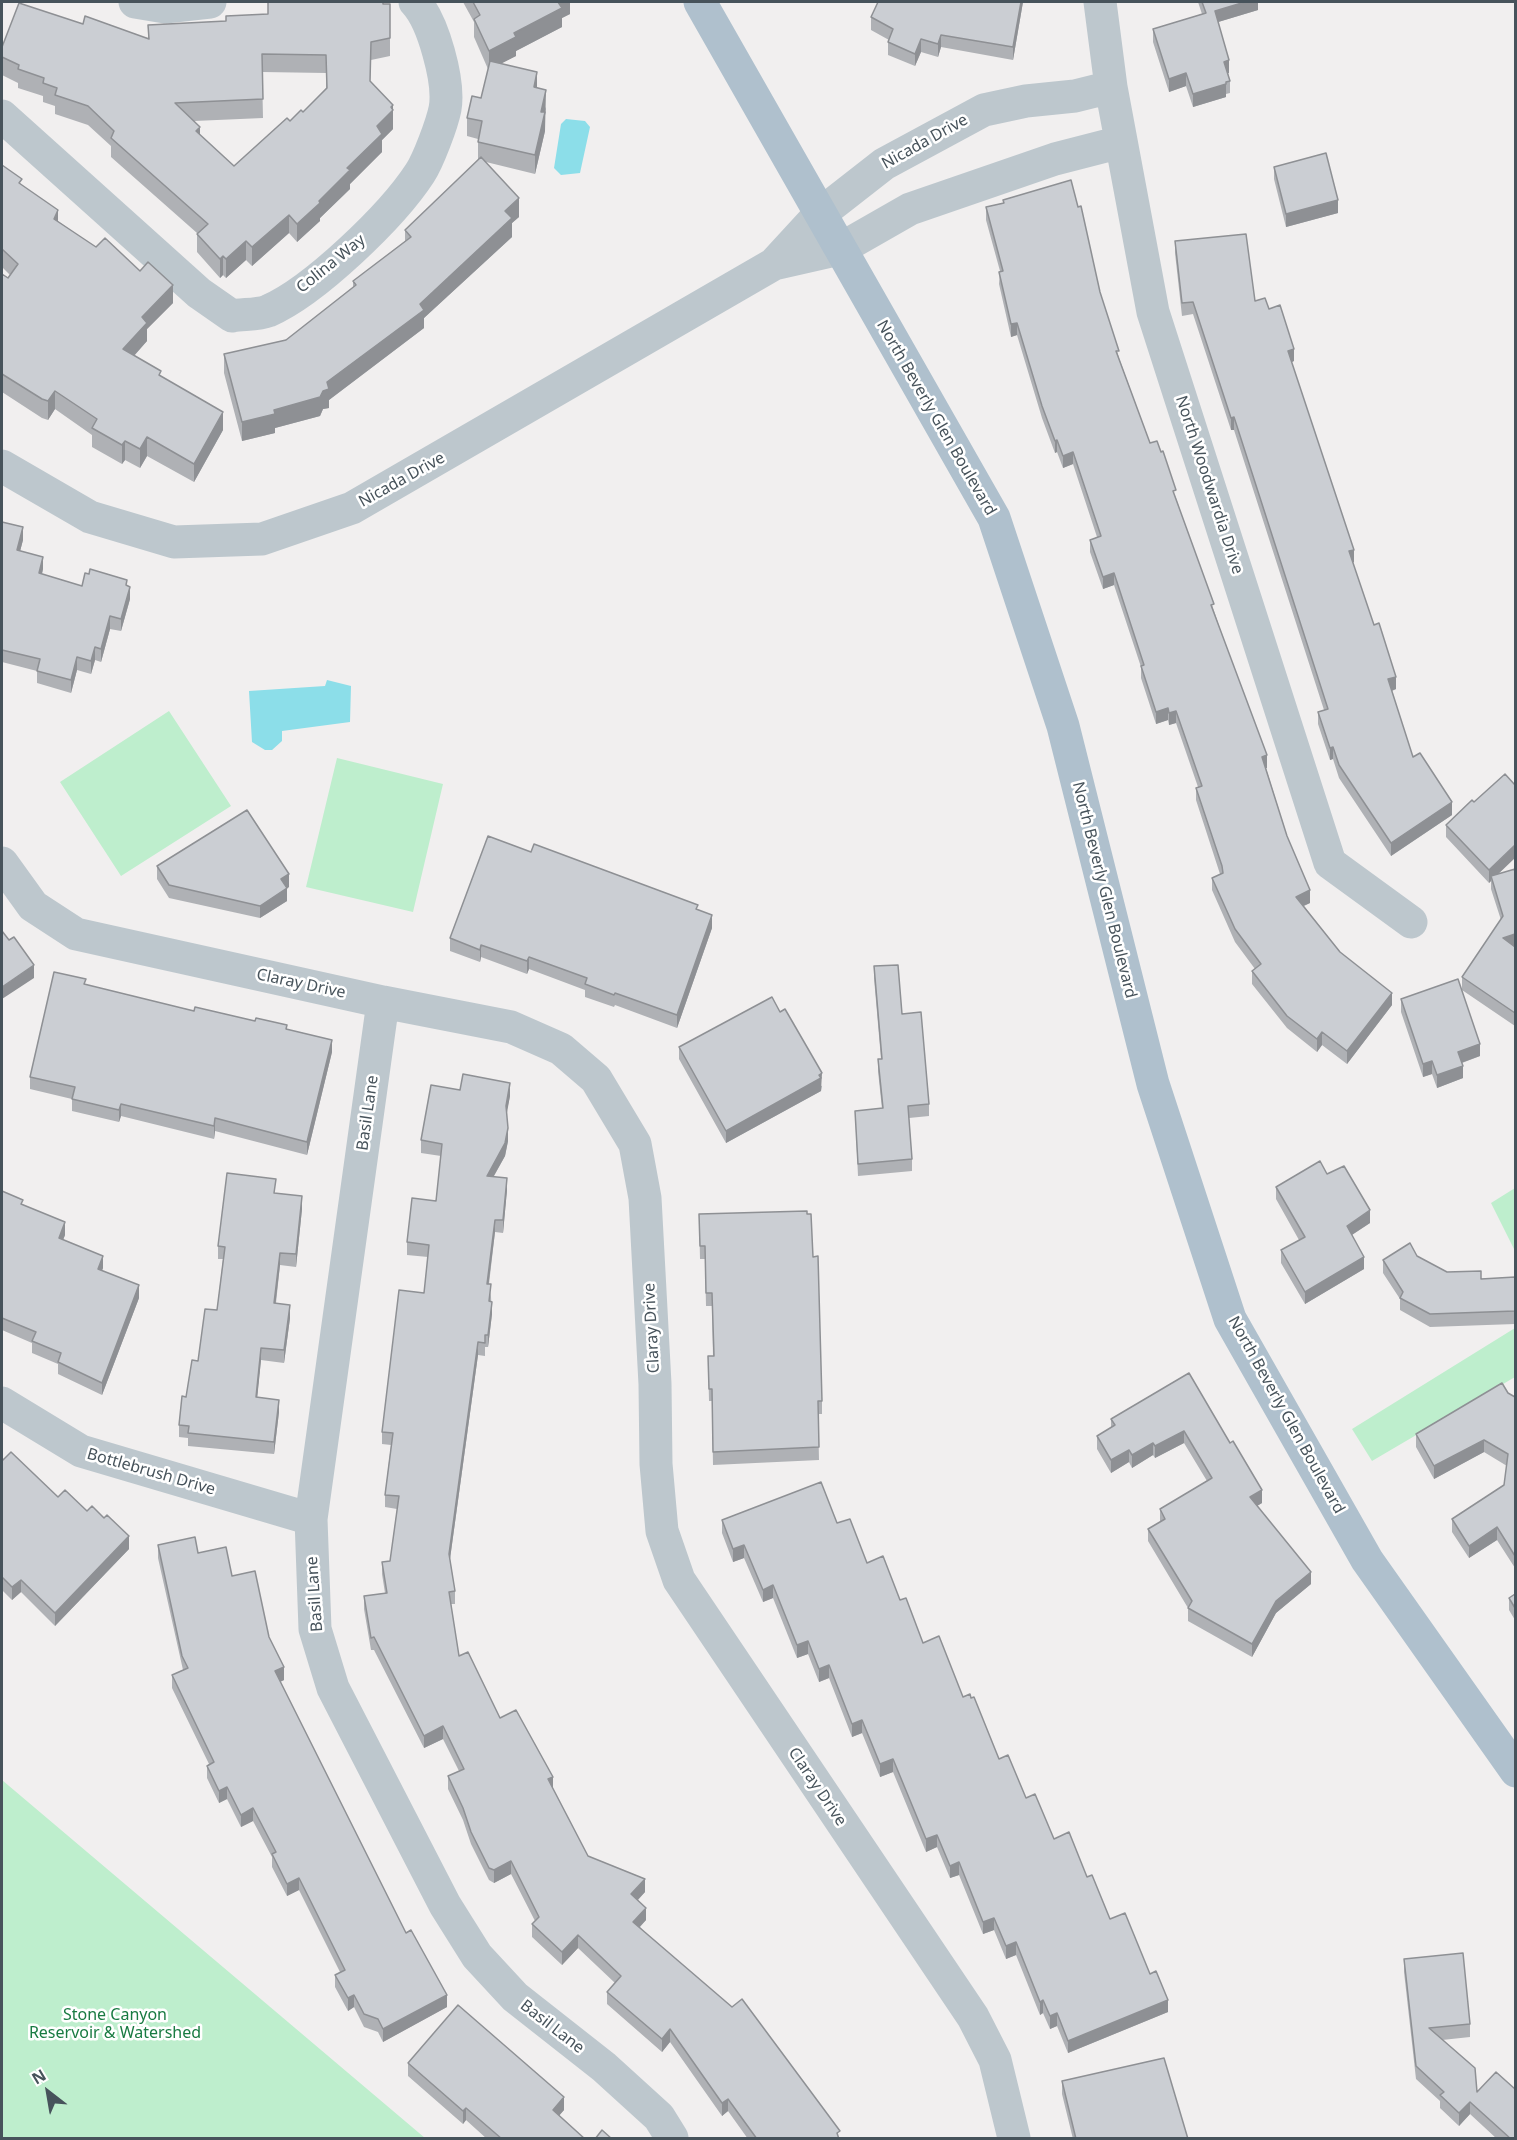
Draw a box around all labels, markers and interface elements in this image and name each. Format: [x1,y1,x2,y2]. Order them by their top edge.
street label: Nicada Drive [879,110,971,174]
street label: Colina Way [293,230,369,298]
street label: North Beverly Glen Boulevard [872,317,1000,519]
street label: North Woodwardia Drive [1171,393,1247,577]
street label: Nicada Drive [356,448,448,512]
street label: North Beverly Glen Boulevard [1068,780,1140,1000]
street label: Claray Drive [255,965,347,1003]
street label: Basil Lane [353,1074,383,1152]
street label: Claray Drive [640,1282,664,1374]
street label: North Beverly Glen Boulevard [1224,1313,1348,1517]
street label: Bottlebrush Drive [85,1445,217,1499]
street label: Basil Lane [303,1556,327,1632]
street label: Claray Drive [784,1744,850,1830]
street label: Basil Lane [516,1996,588,2058]
park label: Stone Canyon Reservoir & Watershed [29,2005,201,2043]
north arrow [18,2062,78,2122]
text: N [27,2064,50,2089]

